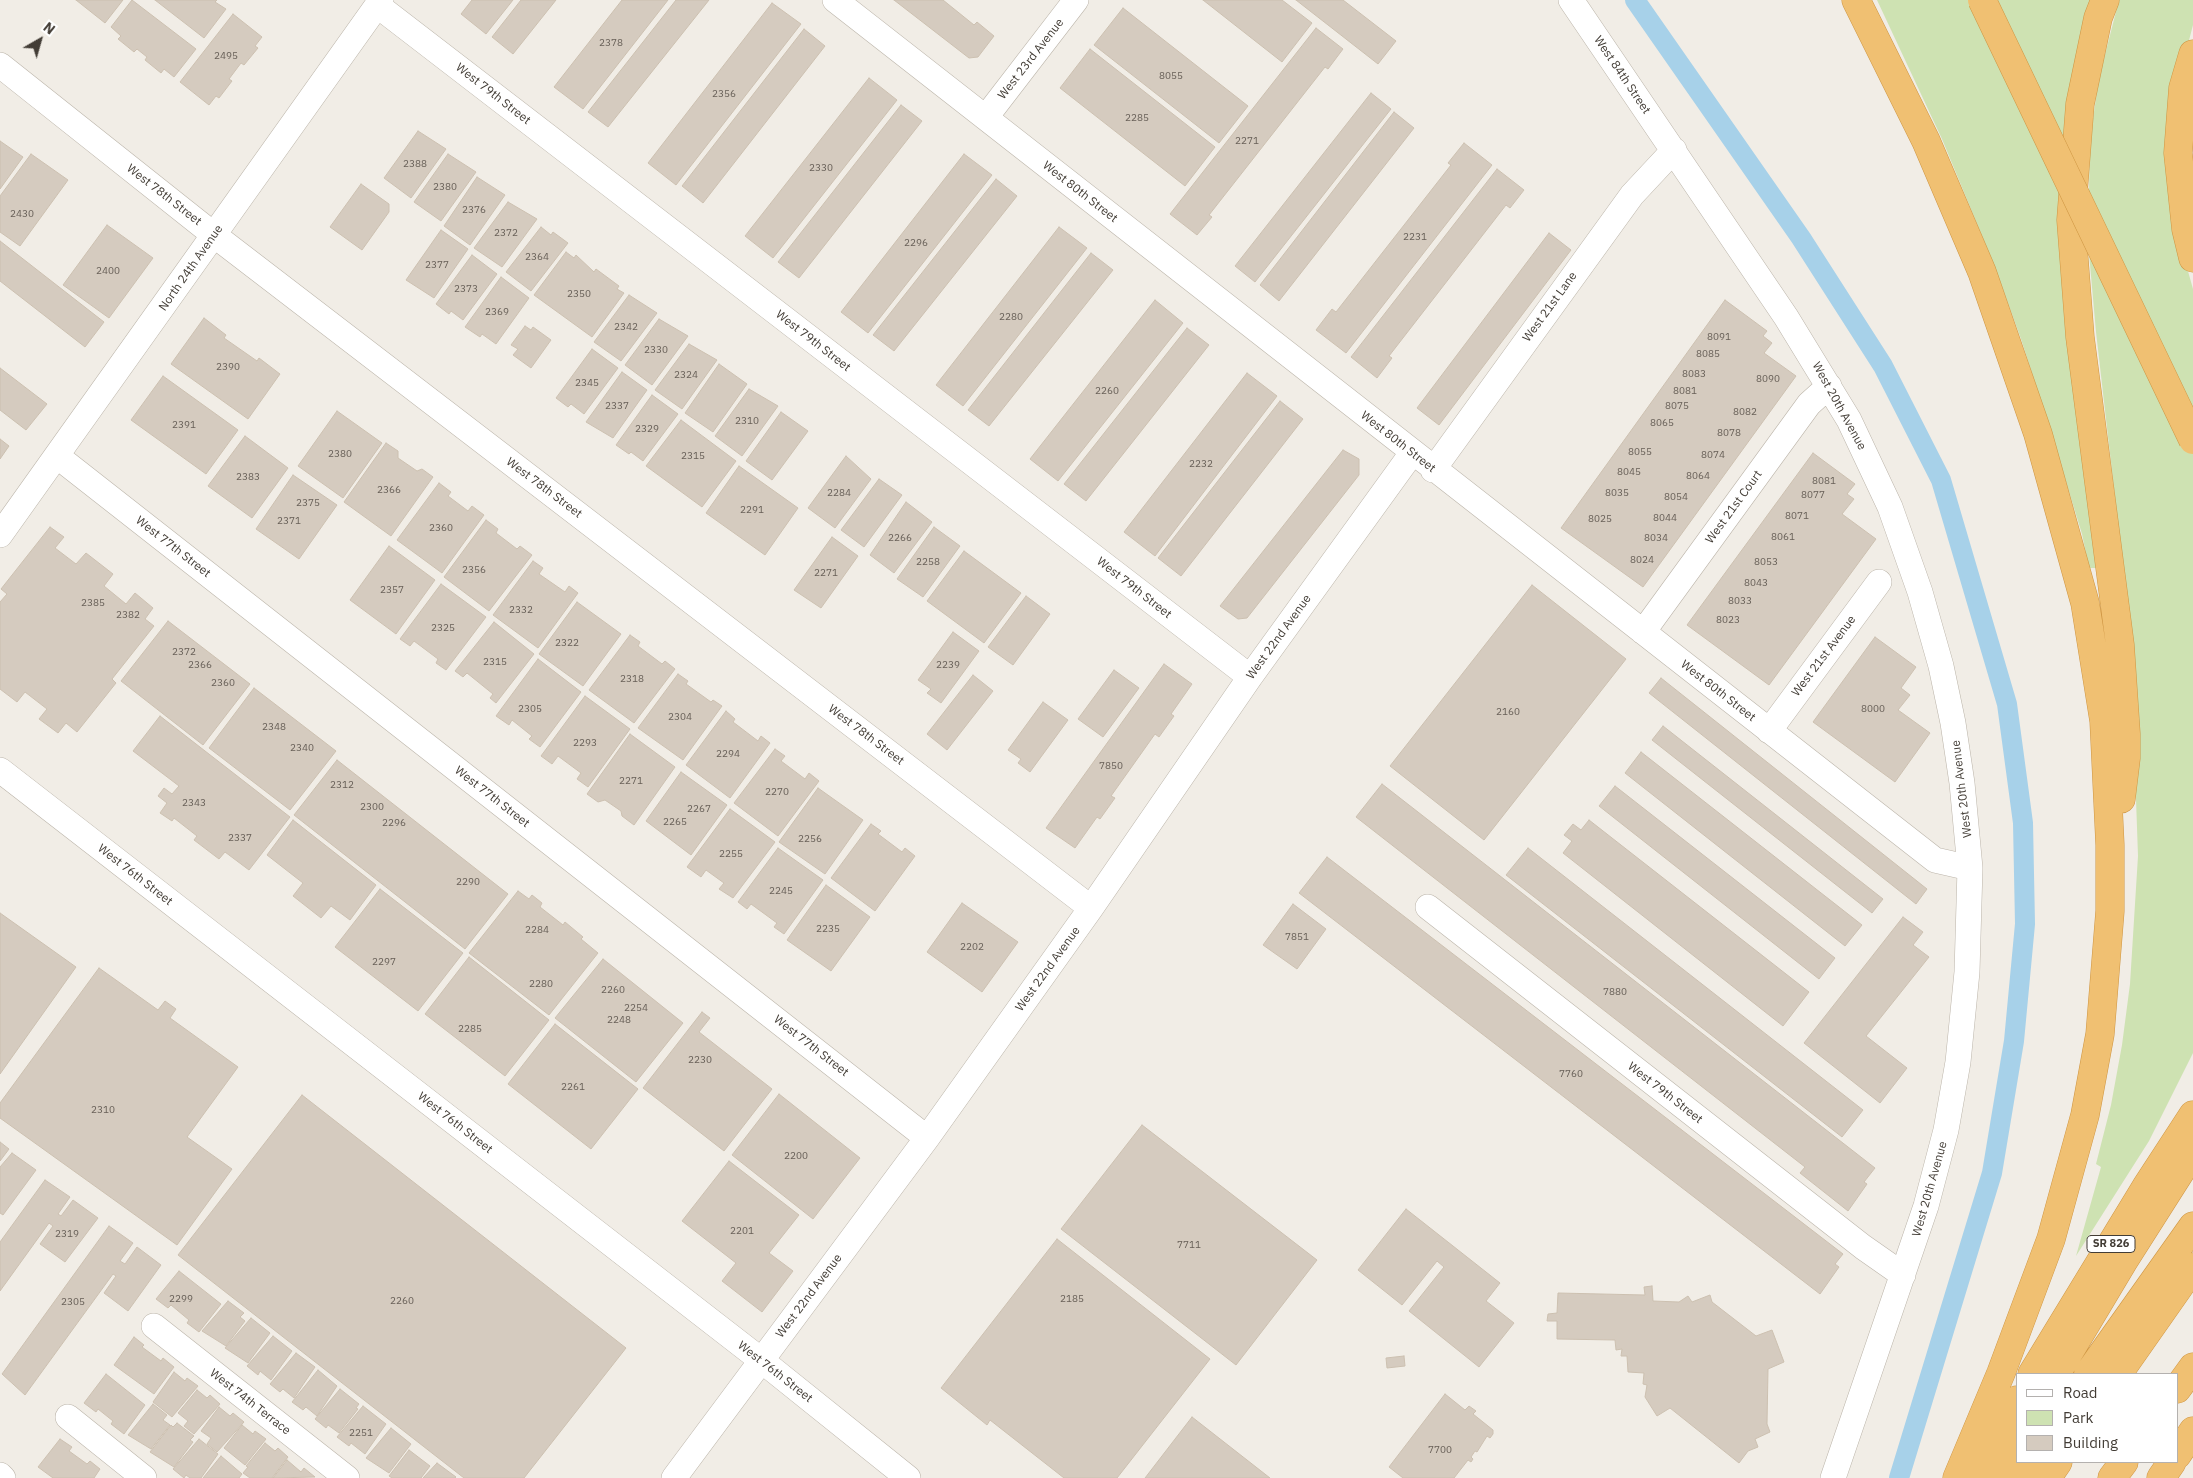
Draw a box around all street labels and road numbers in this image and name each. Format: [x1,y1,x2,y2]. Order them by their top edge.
street label: West 23rd Avenue [995,16,1067,102]
street label: West 84th Street [1591,33,1653,117]
street label: West 79th Street [453,60,533,128]
street label: West 80th Street [1040,158,1120,226]
street label: West 78th Street [124,161,204,229]
street label: North 24th Avenue [156,222,226,314]
street label: West 21st Lane [1520,269,1580,345]
street label: West 79th Street [773,307,853,375]
street label: West 20th Avenue [1809,360,1869,452]
street label: West 80th Street [1358,408,1438,476]
street label: West 78th Street [503,455,585,521]
street label: West 21st Court [1703,468,1765,546]
street label: West 77th Street [133,513,213,581]
street label: West 79th Street [1094,554,1174,622]
street label: West 22nd Avenue [1243,592,1315,682]
street label: West 21st Avenue [1789,613,1859,699]
street label: West 80th Street [1678,657,1758,725]
street label: West 78th Street [825,702,907,768]
street label: West 20th Avenue [1949,739,1975,839]
street label: West 77th Street [452,763,532,831]
street label: West 76th Street [95,841,175,909]
street label: West 22nd Avenue [1012,924,1084,1014]
street label: West 77th Street [771,1012,851,1080]
street label: West 79th Street [1625,1059,1705,1127]
street label: West 76th Street [415,1089,495,1157]
street label: West 20th Avenue [1910,1140,1950,1238]
road number: SR 826 [2087,1236,2135,1252]
street label: West 22nd Avenue [773,1251,845,1341]
street label: West 76th Street [735,1338,815,1406]
street label: West 74th Terrace [207,1366,293,1438]

